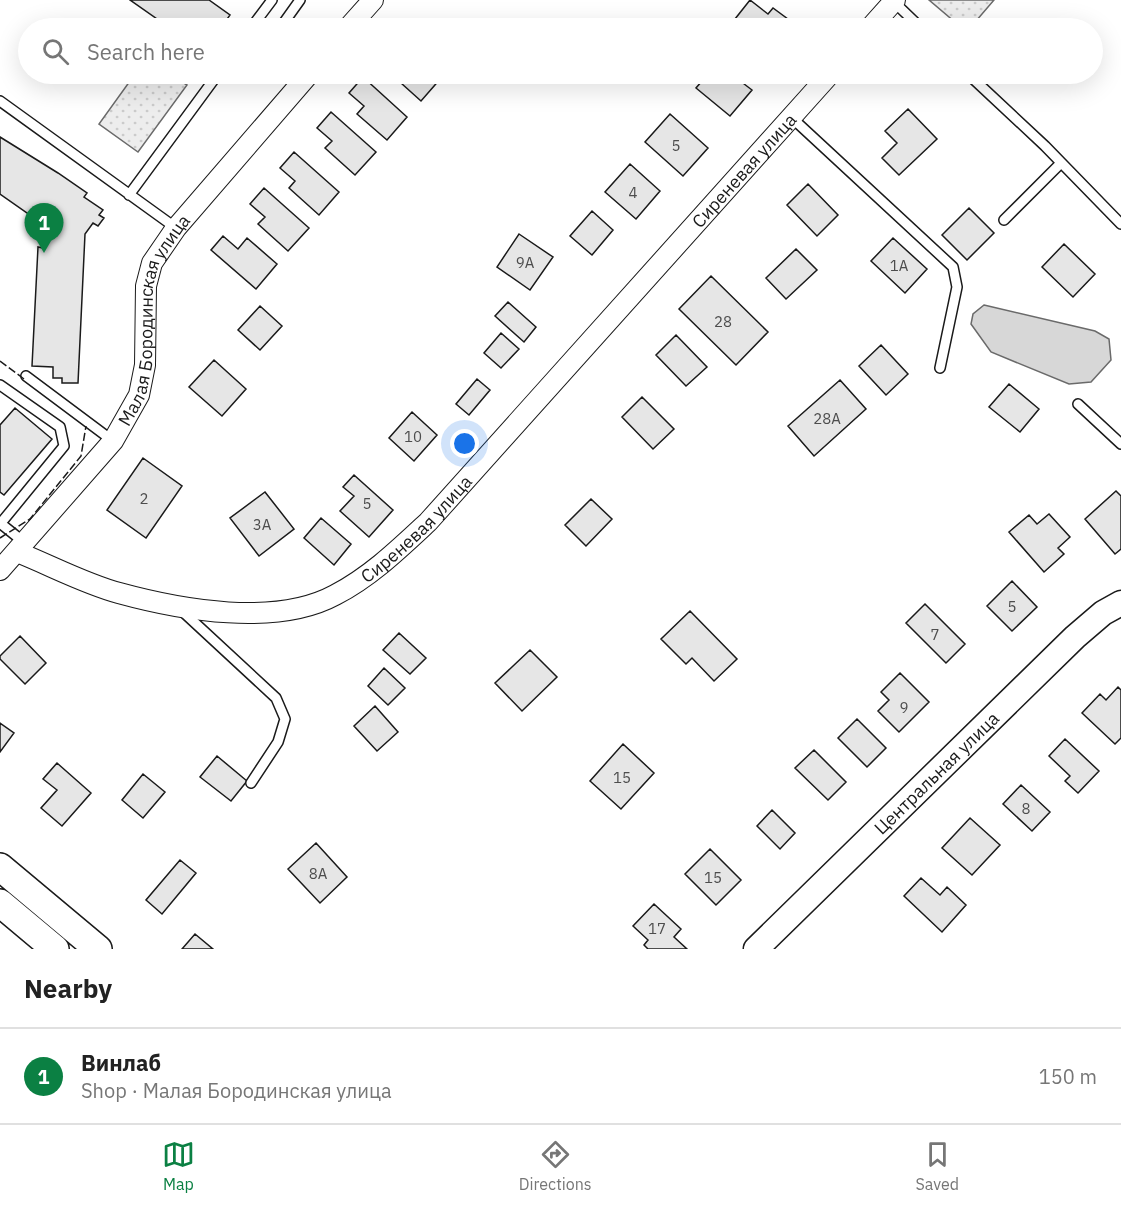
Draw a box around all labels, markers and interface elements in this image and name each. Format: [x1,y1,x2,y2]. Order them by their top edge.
search box [18,18,1103,84]
icon: search [39,35,72,68]
text: Search here [87,37,205,66]
street label: Сиреневая улица [686,108,801,232]
house number: 5 [671,136,681,155]
house number: 4 [628,183,638,202]
pin: 1 [24,204,63,253]
street label: Малая Бородинская улица [113,209,195,430]
house number: 9А [516,253,535,272]
house number: 1А [890,256,909,275]
house number: 28 [714,312,732,331]
house number: 28А [813,409,841,428]
house number: 10 [404,427,422,446]
your location [450,429,479,458]
street label: Сиреневая улица [356,470,477,587]
house number: 2 [139,489,149,508]
house number: 5 [362,494,372,513]
house number: 3А [253,515,272,534]
house number: 5 [1007,597,1017,616]
house number: 7 [930,625,940,644]
house number: 9 [899,698,909,717]
street label: Центральная улица [869,706,1004,839]
house number: 15 [613,768,631,787]
house number: 8 [1021,799,1031,818]
house number: 8А [309,864,328,883]
house number: 15 [704,868,722,887]
house number: 17 [648,919,666,938]
text: Nearby [24,971,112,1005]
text: Винлаб [81,1048,161,1077]
text: 1 [38,1063,50,1090]
text: 150 m [1039,1063,1097,1090]
text: Shop · Малая Бородинская улица [81,1077,392,1104]
tab: Map [162,1138,195,1194]
tab: Directions [519,1138,592,1194]
tab: Saved [916,1138,959,1194]

